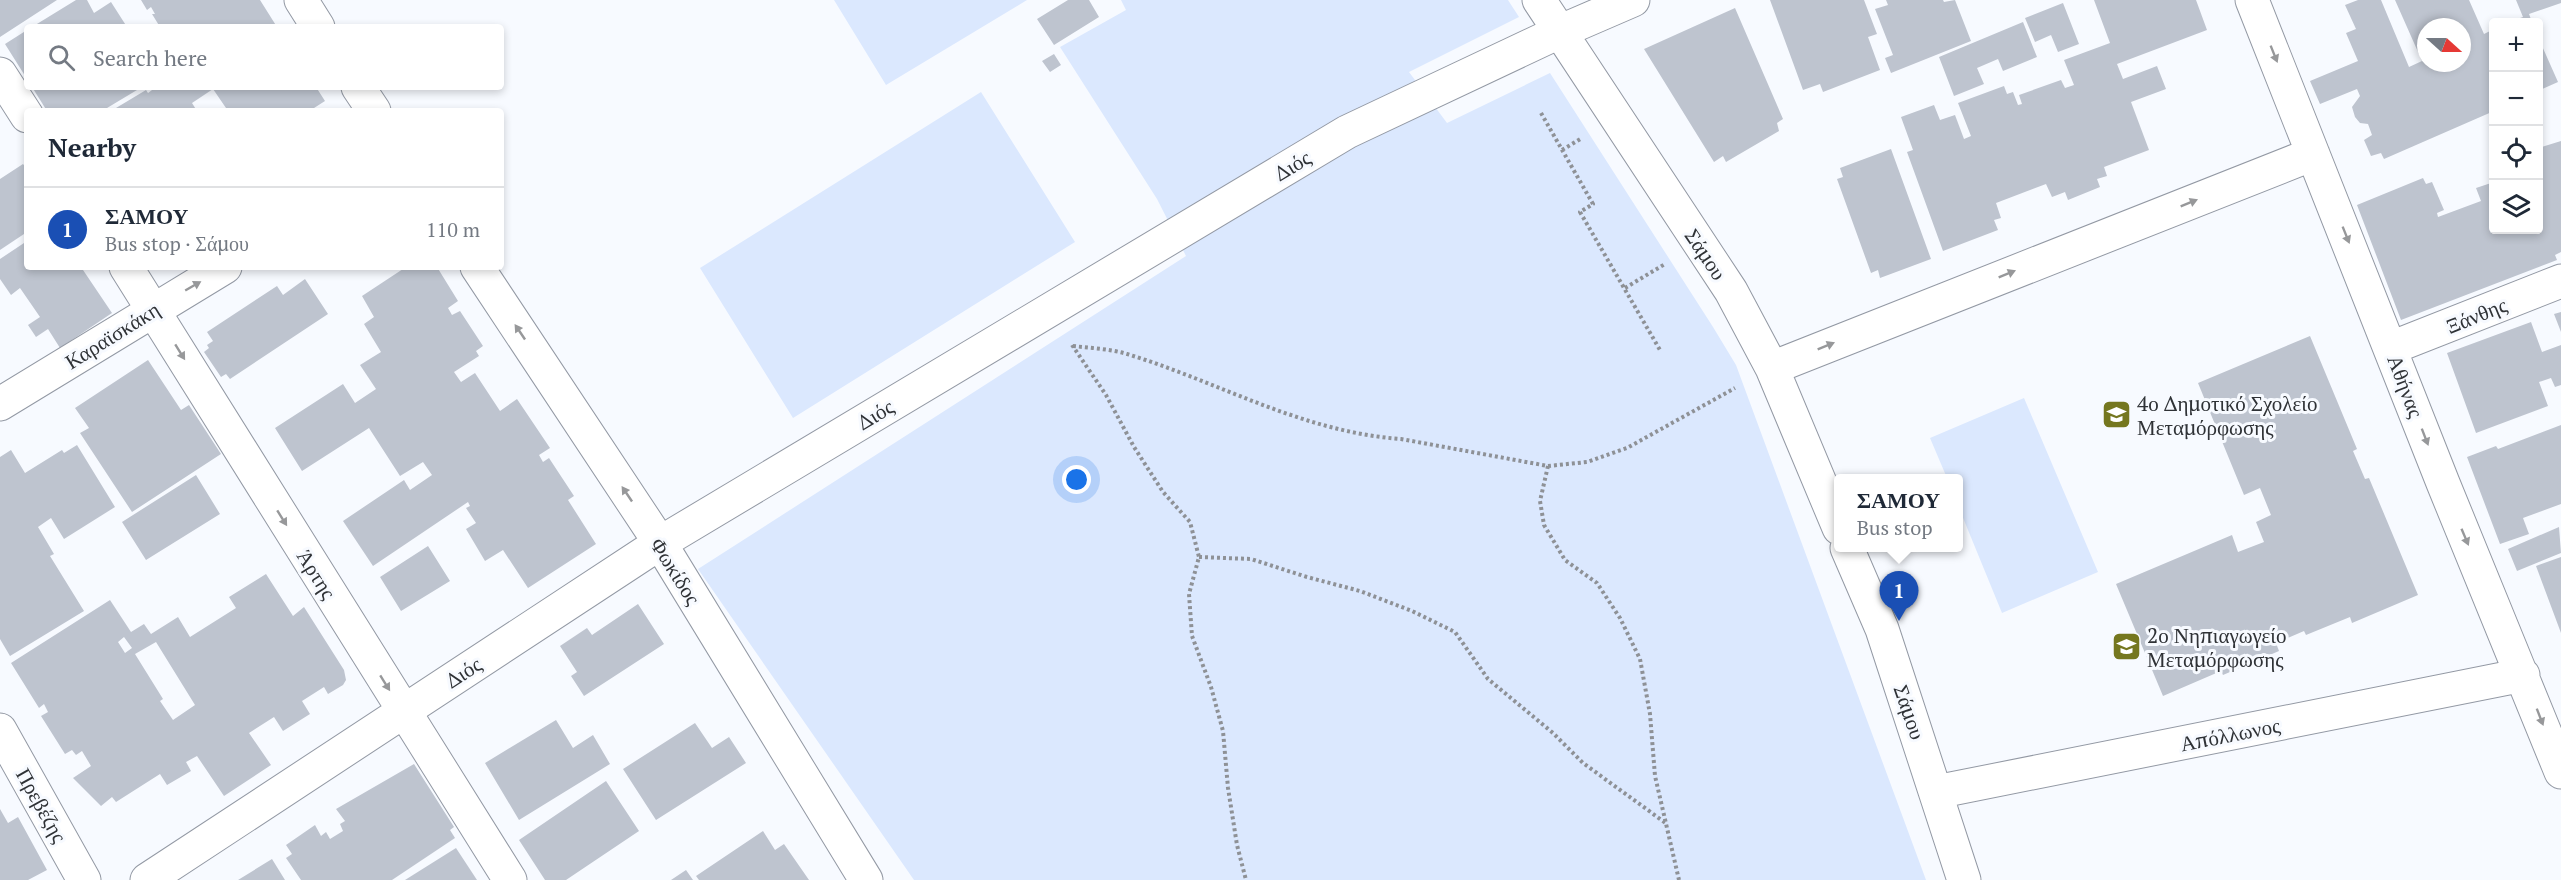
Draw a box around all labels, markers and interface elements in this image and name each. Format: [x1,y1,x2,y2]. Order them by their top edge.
north arrow [2417,18,2471,72]
map controls [2489,18,2543,234]
button: + [2489,18,2543,72]
search box [24,24,504,90]
icon: search [45,41,78,74]
text: Search here [93,43,207,72]
one-way arrow [2269,46,2279,64]
button: − [2489,72,2543,126]
button: locate [2489,126,2543,180]
text: Nearby [48,130,136,164]
street label: Διός [1268,143,1316,187]
button: layers [2489,180,2543,234]
one-way arrow [2180,198,2198,207]
text: ΣΑΜΟΥ [105,201,188,230]
text: 1 [62,216,73,243]
text: 110 m [426,216,480,243]
street label: Σάμου [1679,223,1733,285]
one-way arrow [2341,227,2351,245]
text: Bus stop · Σάμου [105,230,249,257]
one-way arrow [1999,269,2017,279]
one-way arrow [185,280,201,291]
street label: Ξάνθης [2441,290,2511,340]
street label: Καραϊσκάκη [59,295,165,375]
one-way arrow [515,324,526,340]
one-way arrow [1817,341,1835,350]
one-way arrow [174,344,185,360]
street label: Αθήνας [2381,351,2431,422]
place label: 4ο Δημοτικό Σχολείο Μεταμόρφωσης [2137,389,2318,441]
street label: Διός [851,392,899,436]
school or university icon: 4ο Δημοτικό Σχολείο Μεταμόρφωσης [2100,399,2132,431]
one-way arrow [2420,428,2430,446]
your location [1062,465,1091,494]
popup [1834,474,1963,552]
text: ΣΑΜΟΥ [1857,485,1940,514]
one-way arrow [622,486,633,503]
one-way arrow [277,509,288,526]
text: Bus stop [1857,514,1933,541]
one-way arrow [2460,528,2470,546]
street label: Φωκίδος [644,532,708,610]
street label: Άρτης [291,544,343,605]
pin: 1 [1880,572,1918,621]
place label: 2ο Νηπιαγωγείο Μεταμόρφωσης [2147,621,2287,673]
school or university icon: 2ο Νηπιαγωγείο Μεταμόρφωσης [2110,631,2142,663]
street label: Διός [439,650,487,694]
one-way arrow [380,675,391,691]
street label: Σάμου [1888,681,1932,743]
one-way arrow [2535,708,2545,726]
street label: Απόλλωνος [2178,710,2283,757]
street label: Πρεβέζης [10,763,74,848]

